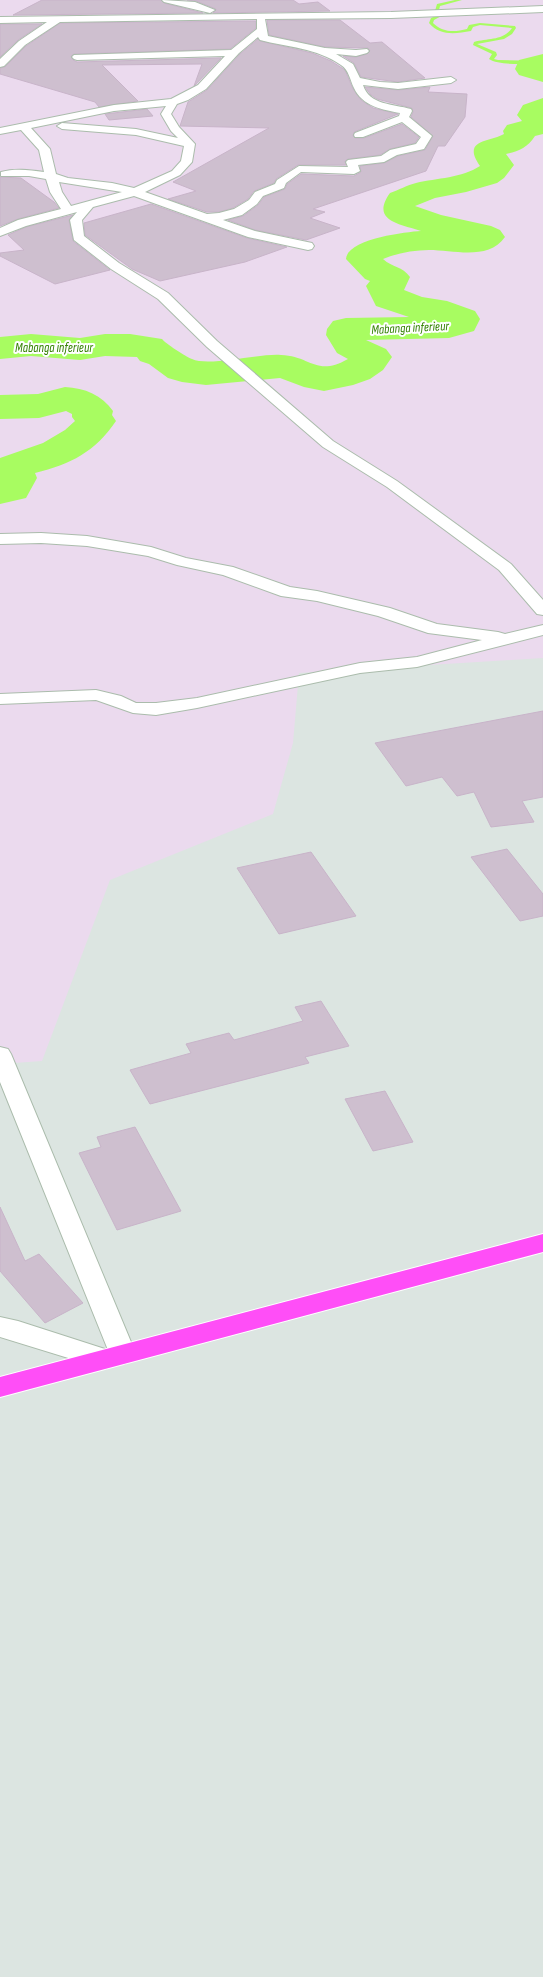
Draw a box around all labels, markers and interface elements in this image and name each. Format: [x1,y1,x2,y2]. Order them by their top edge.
water label: Mabanga inferieur [371,318,451,338]
water label: Mabanga inferieur [15,340,94,356]

